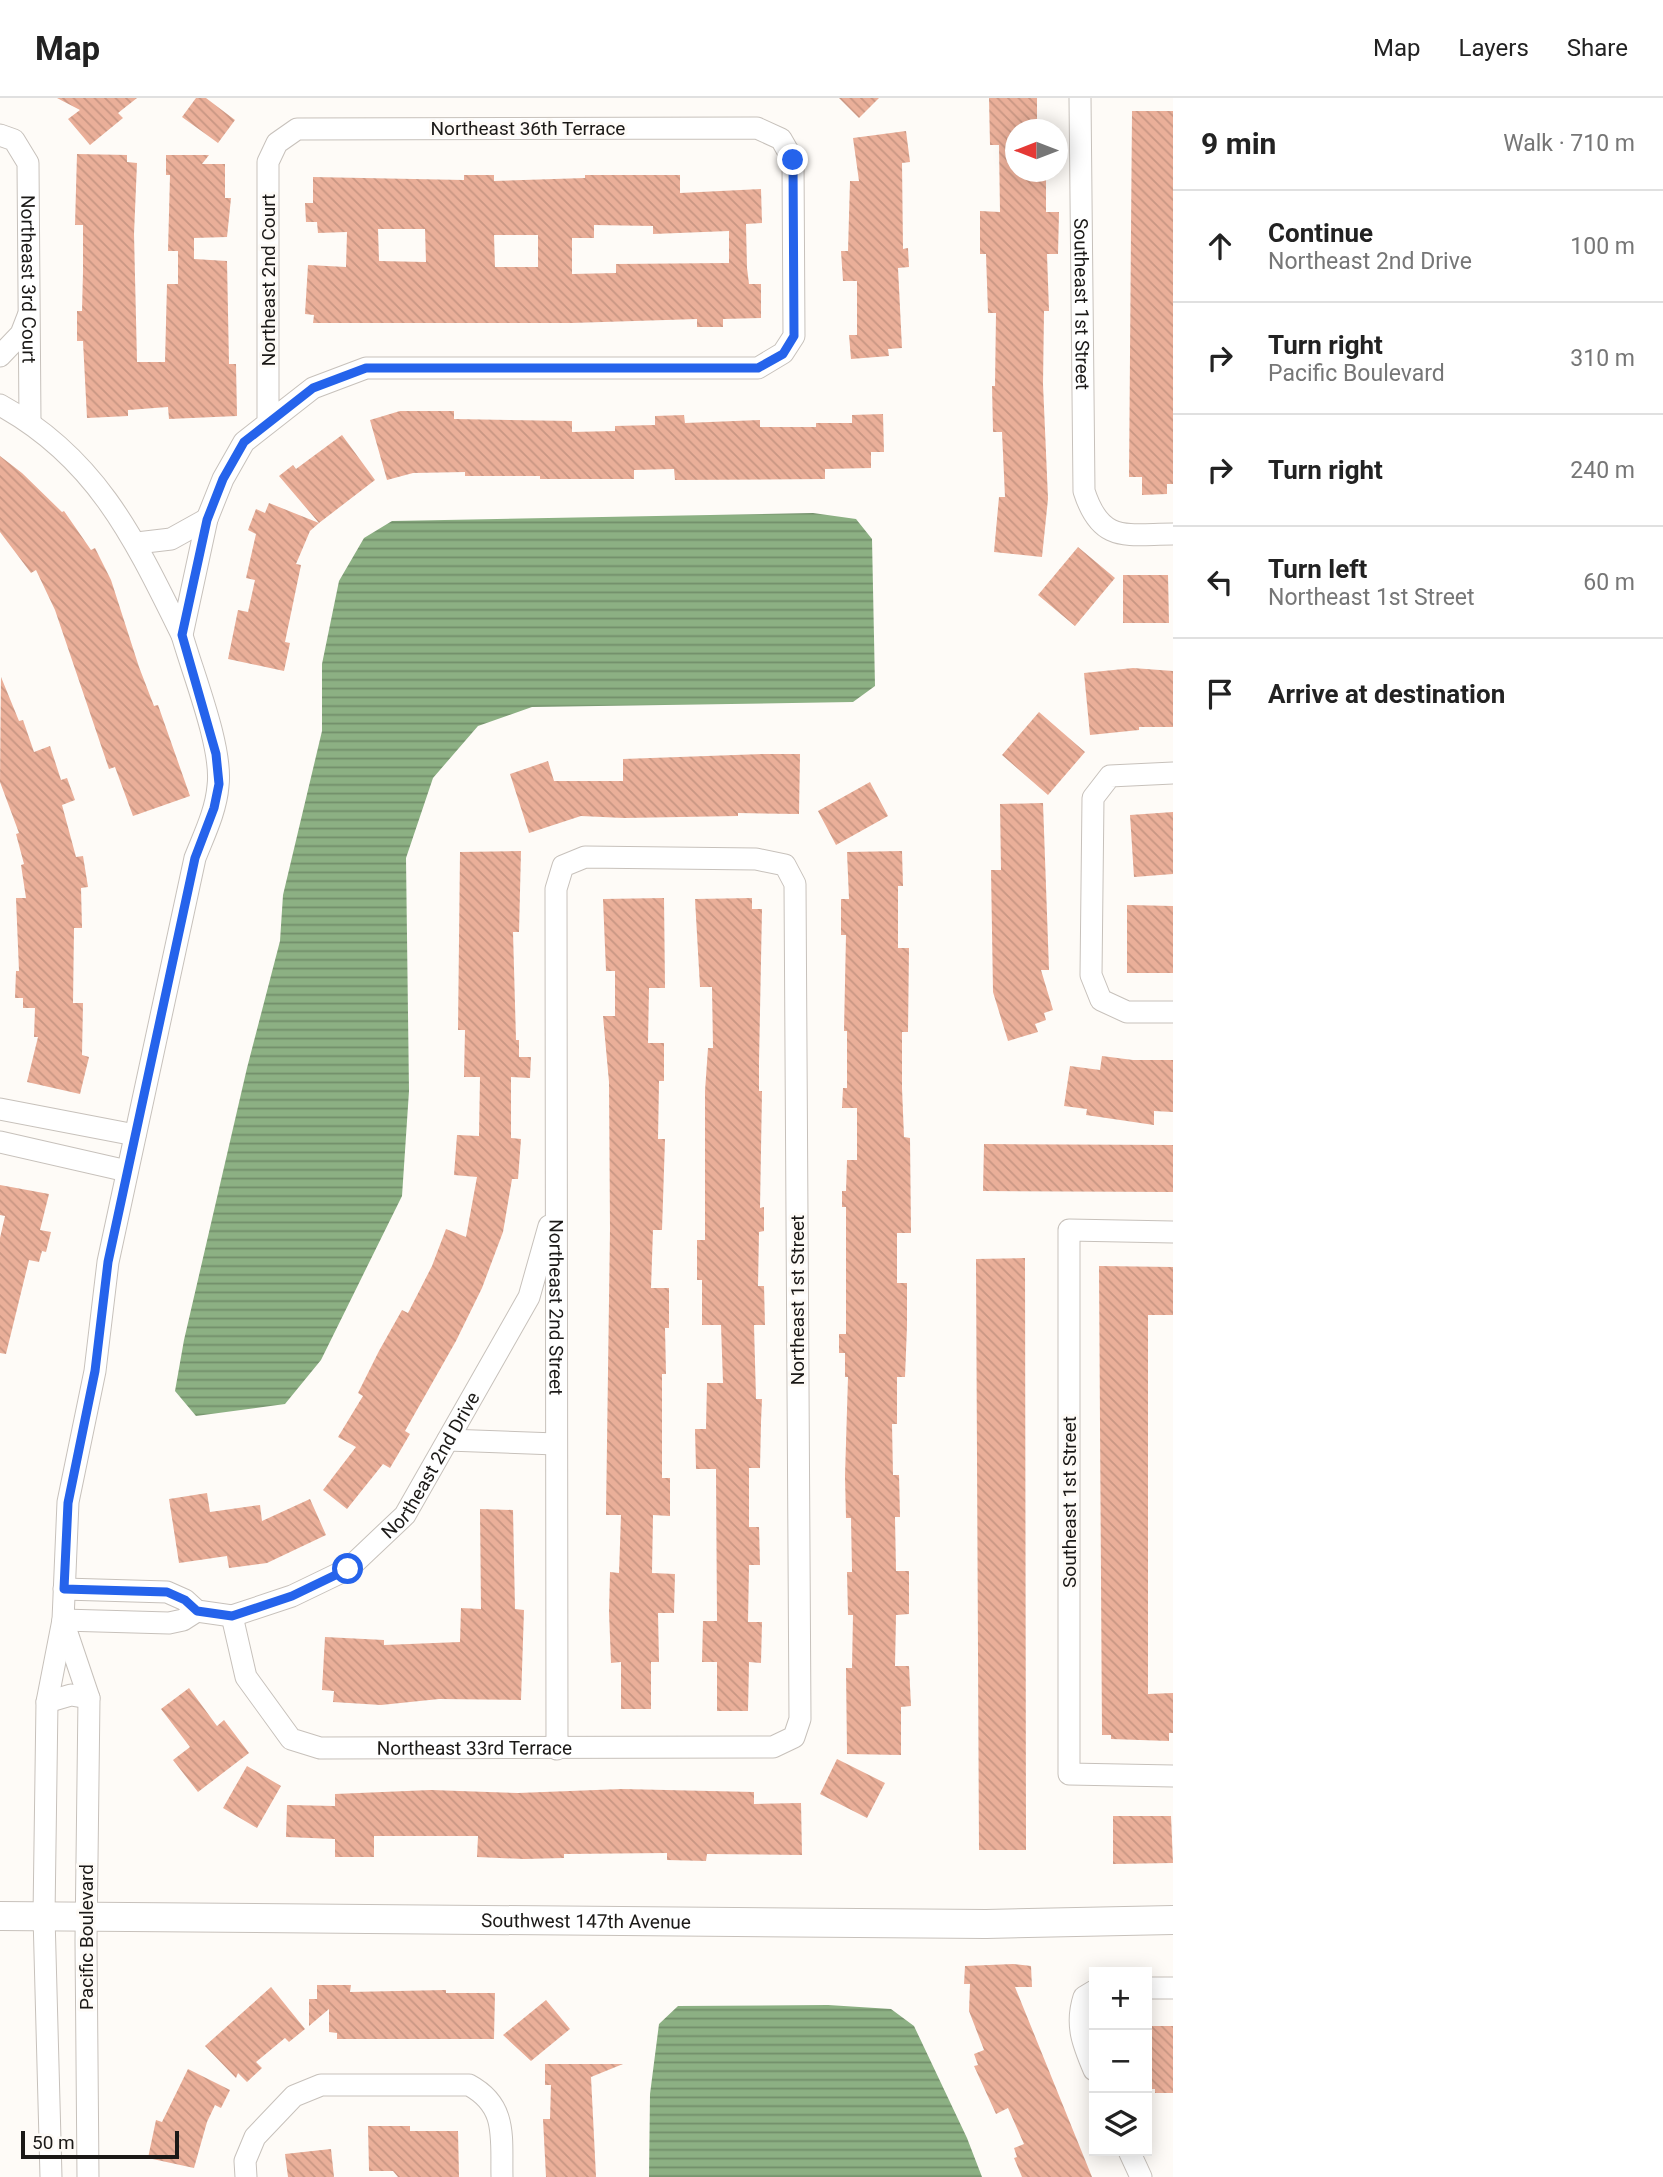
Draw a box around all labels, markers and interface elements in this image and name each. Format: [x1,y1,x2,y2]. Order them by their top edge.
text: Map [35,29,100,68]
text: Map [1373,34,1421,62]
text: Layers [1459,34,1529,62]
text: Share [1567,34,1628,62]
street label: Northeast 36th Terrace [431,117,625,140]
north arrow [1005,119,1068,182]
text: 9 min [1201,126,1276,161]
text: Walk · 710 m [1503,130,1635,157]
route end [777,144,808,175]
street label: Northeast 2nd Court [257,194,280,366]
street label: Northeast 3rd Court [17,195,41,363]
street label: Southeast 1st Street [1070,218,1094,390]
text: Continue [1268,218,1373,248]
icon: ahead [1201,227,1239,265]
text: 100 m [1570,233,1635,260]
text: Northeast 2nd Drive [1268,248,1472,275]
text: Turn right [1268,330,1383,360]
icon: right [1201,339,1239,377]
text: 310 m [1570,345,1635,372]
text: Pacific Boulevard [1268,360,1445,387]
icon: right [1201,451,1239,489]
text: Turn right [1268,455,1383,485]
text: 240 m [1570,457,1635,484]
text: Turn left [1268,554,1367,584]
icon: left [1201,563,1239,601]
text: 60 m [1583,569,1635,596]
text: Northeast 1st Street [1268,584,1475,611]
icon: arrive [1201,675,1239,713]
text: Arrive at destination [1268,679,1505,709]
street label: Northeast 1st Street [786,1215,809,1385]
street label: Northeast 2nd Street [545,1219,568,1395]
street label: Northeast 2nd Drive [376,1388,484,1543]
street label: Southeast 1st Street [1058,1416,1081,1588]
route start [332,1553,363,1584]
street label: Northeast 33rd Terrace [377,1736,572,1759]
street label: Pacific Boulevard [75,1864,98,2010]
street label: Southwest 147th Avenue [481,1908,691,1933]
map controls [1089,1967,1152,2156]
button: + [1089,1967,1152,2030]
button: − [1089,2030,1152,2093]
button: layers [1089,2093,1152,2156]
scale bar [21,2128,178,2160]
text: 50 m [32,2131,75,2154]

